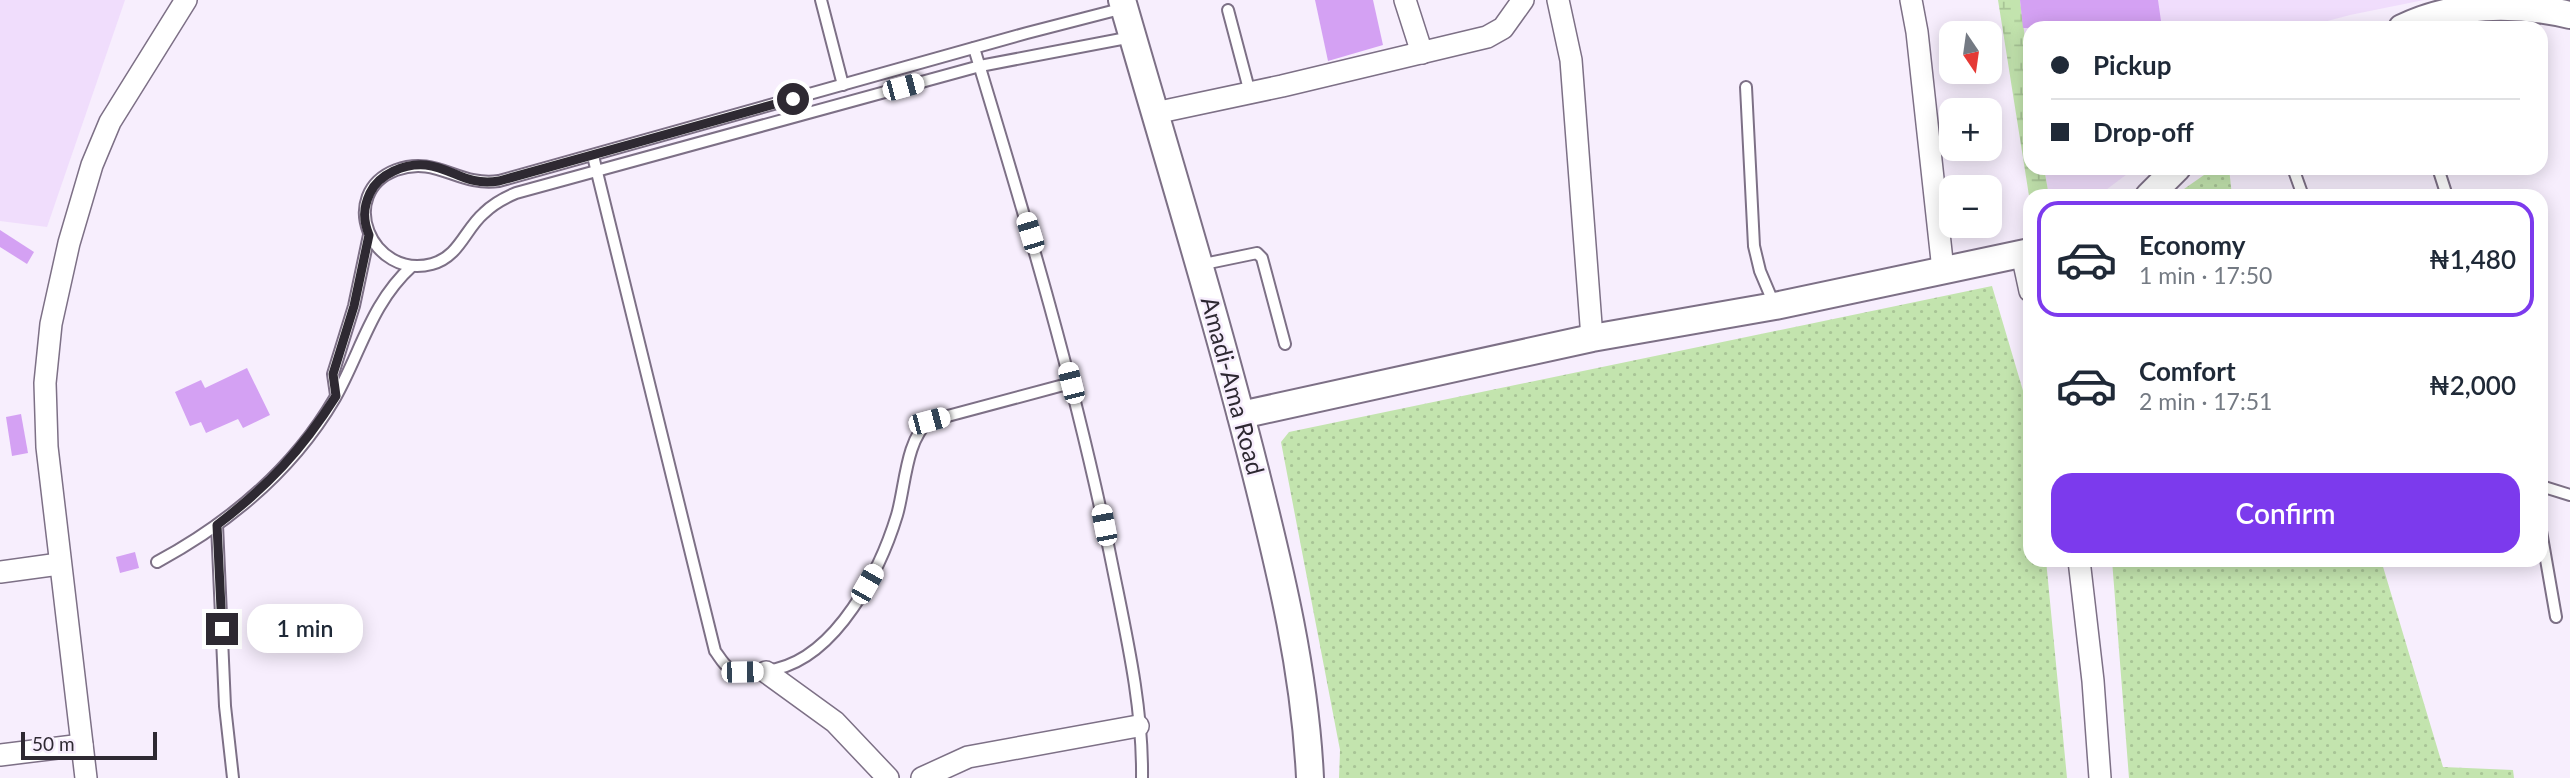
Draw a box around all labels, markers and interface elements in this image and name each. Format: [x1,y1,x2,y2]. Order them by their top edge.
north arrow [1939,21,2002,84]
map controls [1939,21,2002,238]
text: Pickup [2093,49,2172,81]
car [880,71,927,103]
route start [777,83,809,115]
button: + [1939,98,2002,161]
text: Drop-off [2093,116,2194,148]
button: − [1939,175,2002,238]
car [1014,210,1047,256]
icon: car [2055,228,2118,291]
text: Economy [2139,229,2245,261]
text: ₦1,480 [2429,243,2516,275]
text: 1 min · 17:50 [2139,261,2272,289]
street label: Amadi-Ama Road [1196,293,1271,478]
icon: car [2055,354,2118,417]
text: Comfort [2139,355,2236,387]
car [1056,360,1087,406]
text: ₦2,000 [2429,369,2516,401]
text: 2 min · 17:51 [2139,387,2272,415]
car [906,405,953,437]
button: Confirm [2051,473,2520,553]
car [1090,502,1119,548]
car [848,561,887,607]
callout: 1 min [246,604,362,654]
route end [206,613,238,645]
text: 1 min [277,614,333,642]
car [721,661,764,683]
scale bar [21,729,158,761]
text: 50 m [32,732,75,755]

